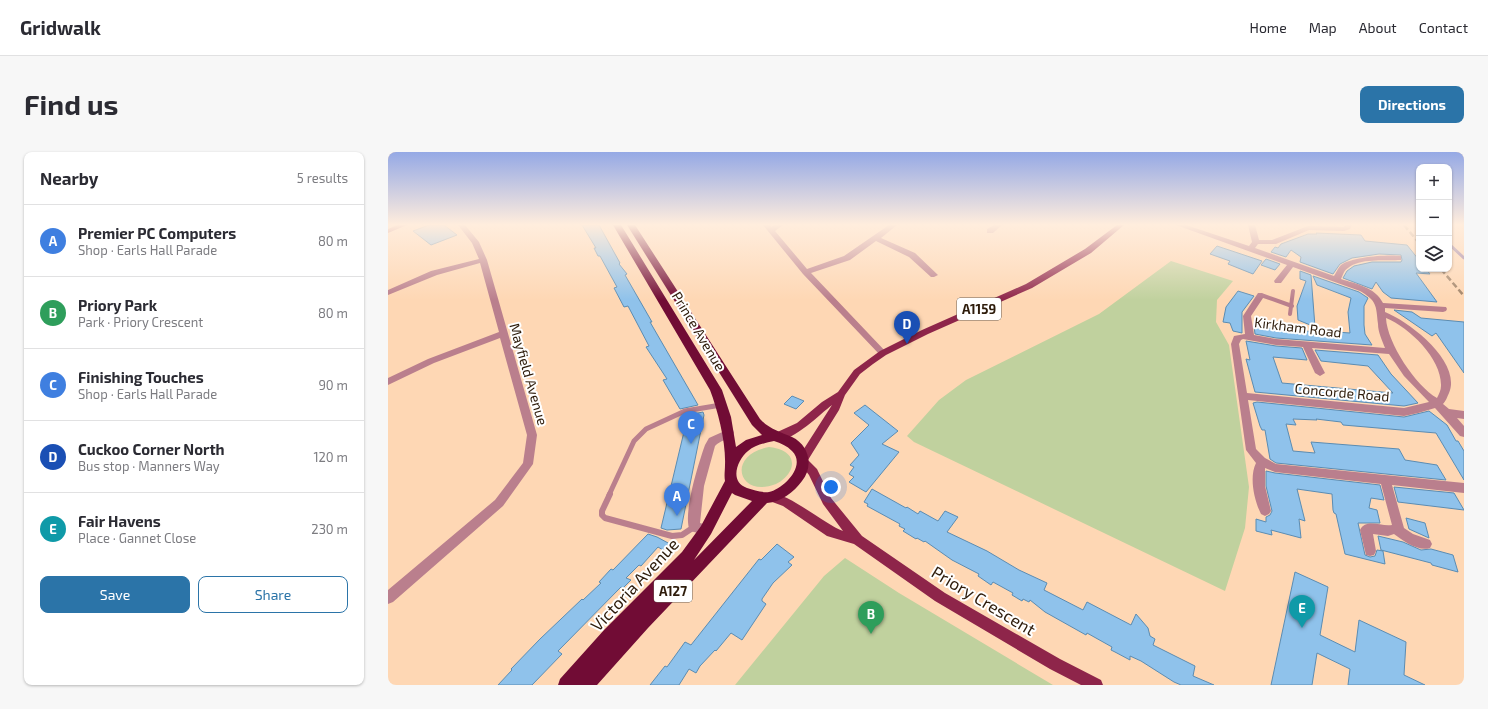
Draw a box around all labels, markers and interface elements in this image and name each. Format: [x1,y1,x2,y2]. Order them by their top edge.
text: Gridwalk [20,16,101,39]
text: Home [1250,19,1287,36]
text: Map [1309,19,1337,36]
text: About [1359,19,1397,36]
text: Contact [1419,19,1468,36]
button: Directions [1360,86,1464,123]
text: Find us [24,87,118,121]
map controls [1416,164,1452,272]
button: + [1416,164,1452,200]
text: Nearby [40,168,98,188]
text: 5 results [297,170,348,186]
button: − [1416,200,1452,236]
text: Premier PC Computers [78,224,236,242]
text: A [49,233,57,249]
text: 80 m [318,233,348,249]
button: layers [1416,236,1452,272]
text: Shop · Earls Hall Parade [78,242,217,258]
street label: Prince Avenue [669,288,729,374]
text: Priory Park [78,296,157,314]
road number: A1159 [957,298,1001,320]
text: B [49,305,57,321]
text: 80 m [318,305,348,321]
pin: D [894,311,920,344]
street label: Kirkham Road [1253,313,1343,341]
text: Park · Priory Crescent [78,314,203,330]
street label: Mayfield Avenue [506,321,552,427]
text: Finishing Touches [78,368,204,386]
text: C [49,377,57,393]
text: 90 m [318,377,348,393]
street label: Concorde Road [1294,379,1390,405]
text: Shop · Earls Hall Parade [78,386,217,402]
pin: C [678,411,704,444]
text: Cuckoo Corner North [78,440,225,458]
text: D [49,449,57,465]
text: 120 m [313,449,348,465]
text: Bus stop · Manners Way [78,458,220,474]
your location [821,477,841,497]
pin: A [664,483,690,516]
text: Fair Havens [78,512,161,530]
text: E [49,521,57,537]
text: 230 m [311,521,348,537]
text: Place · Gannet Close [78,530,196,546]
street label: Victoria Avenue [586,533,682,635]
street label: Priory Crescent [928,561,1040,640]
button: Save [40,576,190,613]
button: Share [198,576,348,613]
road number: A127 [654,580,692,602]
pin: E [1289,595,1315,628]
pin: B [858,601,884,634]

